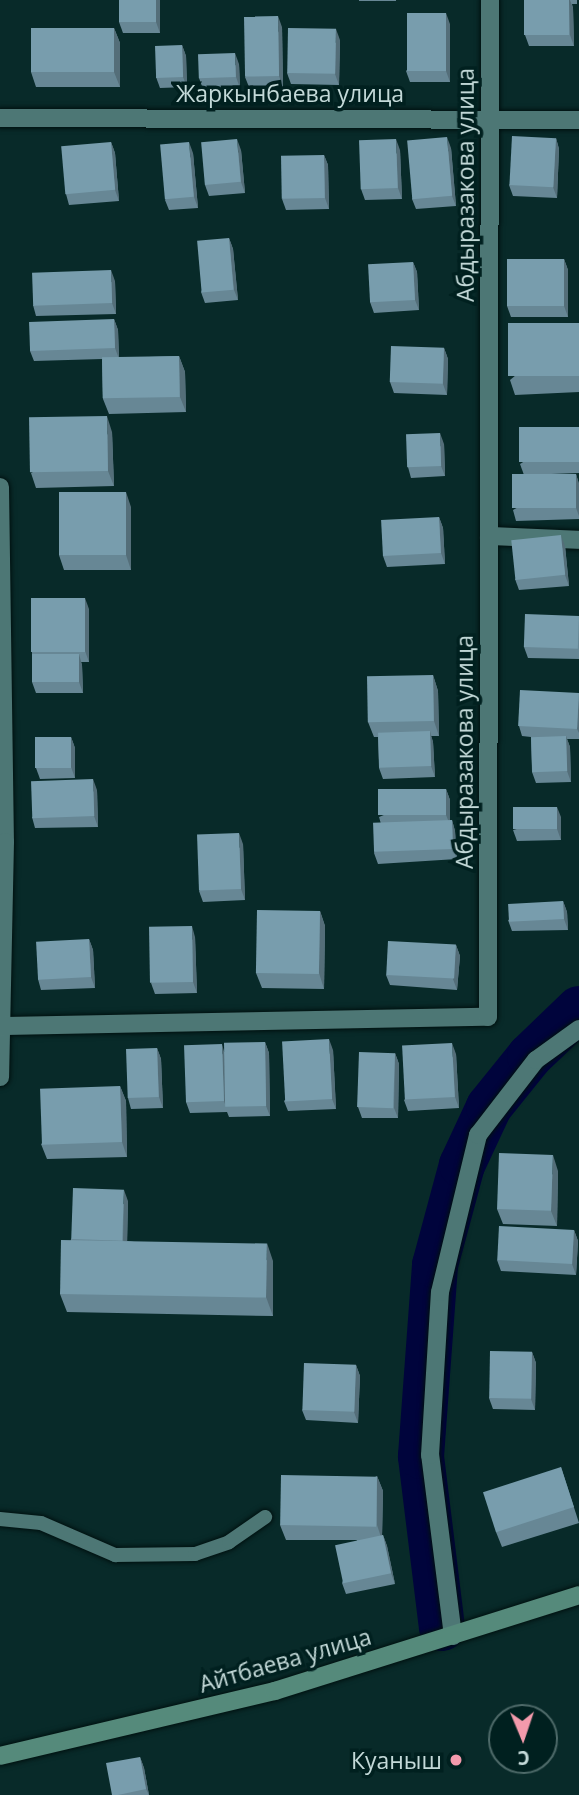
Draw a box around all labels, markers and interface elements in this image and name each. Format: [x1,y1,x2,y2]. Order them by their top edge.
street label: Абдыразакова улица [451,68,479,302]
street label: Жаркынбаева улица [176,79,404,107]
street label: Абдыразакова улица [450,635,478,869]
street label: Айтбаева улица [196,1622,374,1698]
north arrow [488,1704,558,1774]
text: С [517,1745,530,1771]
place label: Куаныш [351,1746,442,1774]
marker: Куаныш [448,1752,464,1768]

